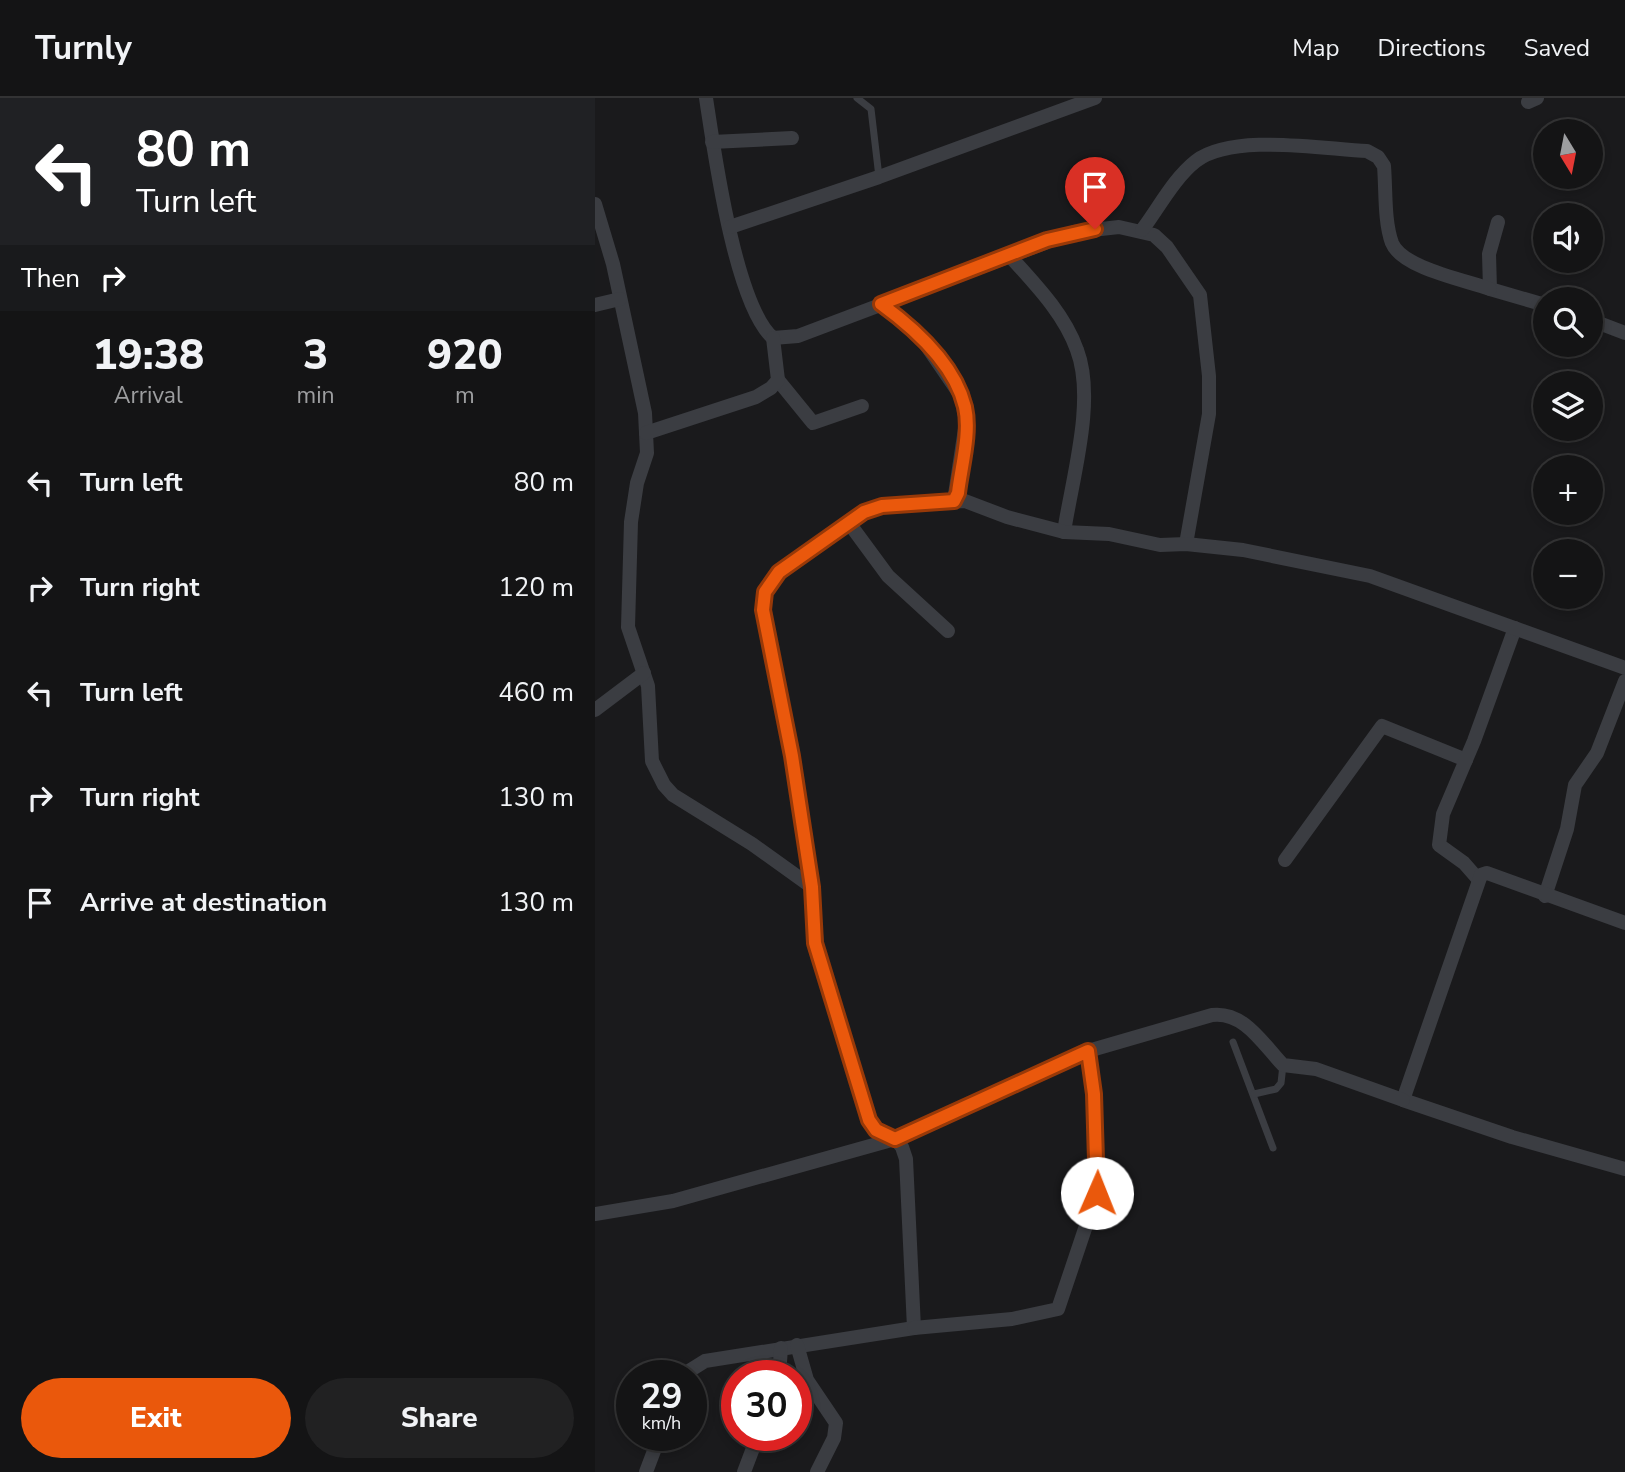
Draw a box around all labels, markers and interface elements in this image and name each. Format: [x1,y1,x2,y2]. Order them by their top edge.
text: Turnly [35,26,132,71]
text: Map [1292,32,1339,64]
text: Directions [1377,32,1486,64]
text: Saved [1524,32,1590,64]
text: 80 m [136,116,251,183]
north arrow [1533,119,1603,189]
map controls [1533,119,1603,609]
icon: left [21,126,112,217]
pin [1065,157,1125,229]
icon: arrive [1076,168,1114,206]
text: Turn left [136,180,256,223]
button: sound [1533,203,1603,273]
icon: right [94,259,132,297]
text: Then [21,261,80,296]
button: search [1533,287,1603,357]
text: 19:38 [92,327,204,384]
text: 3 [303,327,328,384]
text: 920 [427,327,503,384]
button: layers [1533,371,1603,441]
text: Arrival [114,380,183,411]
text: min [297,380,335,411]
text: m [455,380,475,411]
button: + [1533,455,1603,525]
icon: left [21,464,59,502]
text: Turn left [80,465,183,500]
text: 80 m [514,465,574,500]
button: − [1533,539,1603,609]
icon: right [21,569,59,607]
text: Turn right [80,570,199,605]
text: 120 m [498,570,574,605]
icon: left [21,674,59,712]
text: Turn left [80,675,183,710]
text: 460 m [498,675,574,710]
icon: right [21,779,59,817]
text: Turn right [80,780,199,815]
text: 130 m [498,780,574,815]
icon: arrive [21,884,59,922]
text: Arrive at destination [80,885,327,920]
text: 130 m [498,885,574,920]
position arrow [1060,1156,1134,1230]
speed limit sign: 30 [721,1360,812,1451]
text: 29 [640,1373,683,1420]
button: Exit [21,1378,291,1458]
button: Share [305,1378,574,1458]
text: km/h [642,1411,681,1435]

